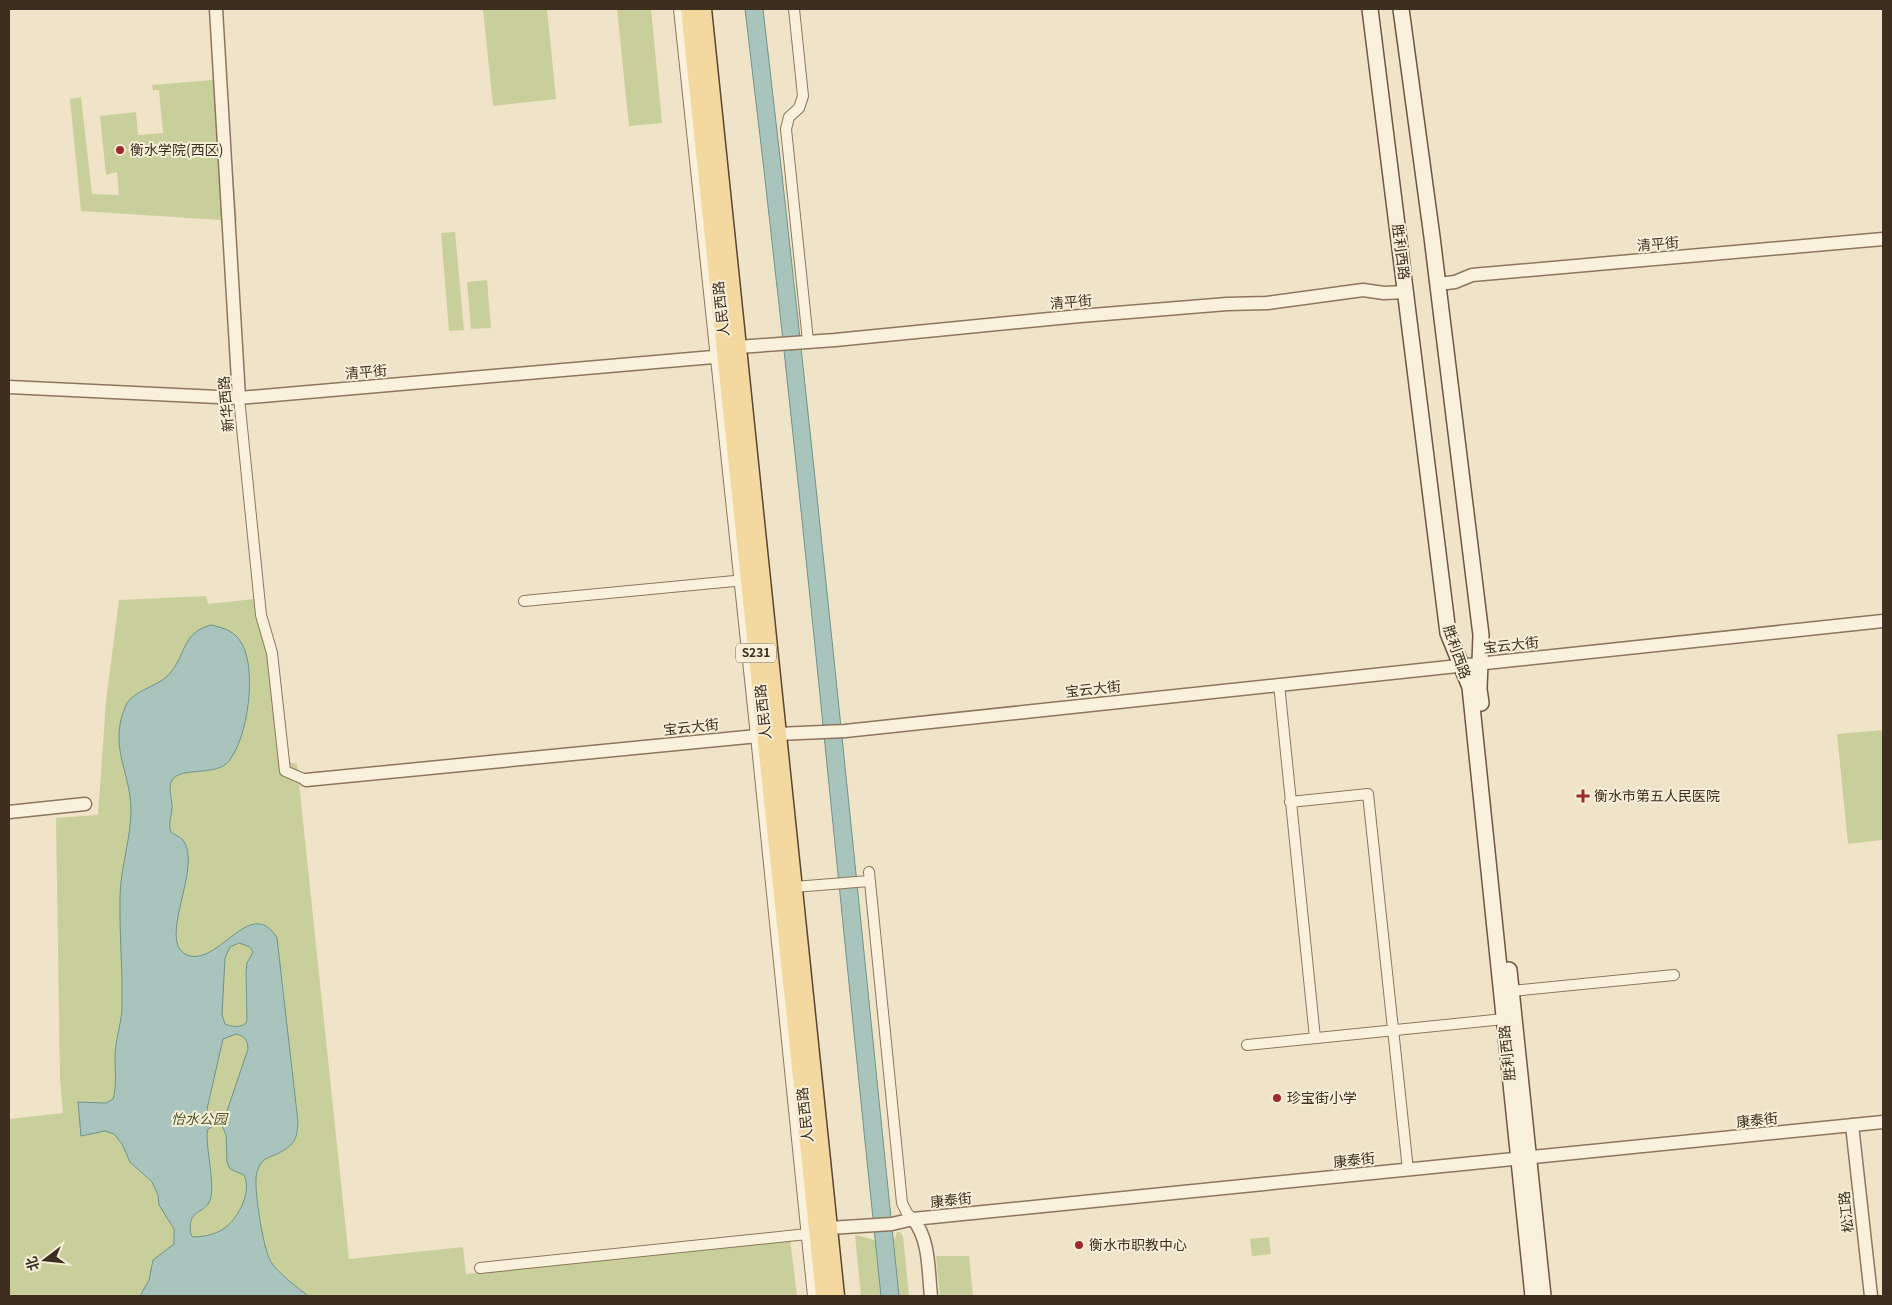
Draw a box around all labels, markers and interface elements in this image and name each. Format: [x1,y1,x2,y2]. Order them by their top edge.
place label: 衡水学院(西区) [130,139,223,159]
marker: 衡水学院(西区) [114,144,126,156]
street label: 胜利西路 [1389,223,1415,281]
street label: 清平街 [1636,231,1680,255]
street label: 人民西路 [707,280,733,338]
street label: 清平街 [1049,289,1093,313]
street label: 清平街 [344,359,388,383]
street label: 新华西路 [213,375,237,433]
street label: 胜利西路 [1439,622,1477,681]
street label: 宝云大街 [1482,631,1540,657]
road number: S231 [736,644,776,662]
street label: 宝云大街 [1064,675,1122,701]
street label: 人民西路 [749,683,775,741]
street label: 宝云大街 [662,713,720,739]
place label: 衡水市第五人民医院 [1594,785,1720,805]
marker: 衡水市第五人民医院 [1576,789,1590,803]
street label: 胜利西路 [1493,1024,1519,1082]
street label: 人民西路 [791,1086,817,1144]
place label: 珍宝街小学 [1287,1087,1357,1107]
marker: 珍宝街小学 [1271,1092,1283,1104]
street label: 康泰街 [1735,1107,1779,1131]
park label: 怡水公园 [171,1108,229,1128]
street label: 康泰街 [1332,1147,1376,1171]
street label: 康泰街 [929,1187,973,1211]
street label: 松江路 [1833,1190,1857,1234]
place label: 衡水市职教中心 [1089,1234,1187,1254]
north arrow [20,1235,70,1285]
marker: 衡水市职教中心 [1073,1239,1085,1251]
text: 北 [20,1254,43,1273]

